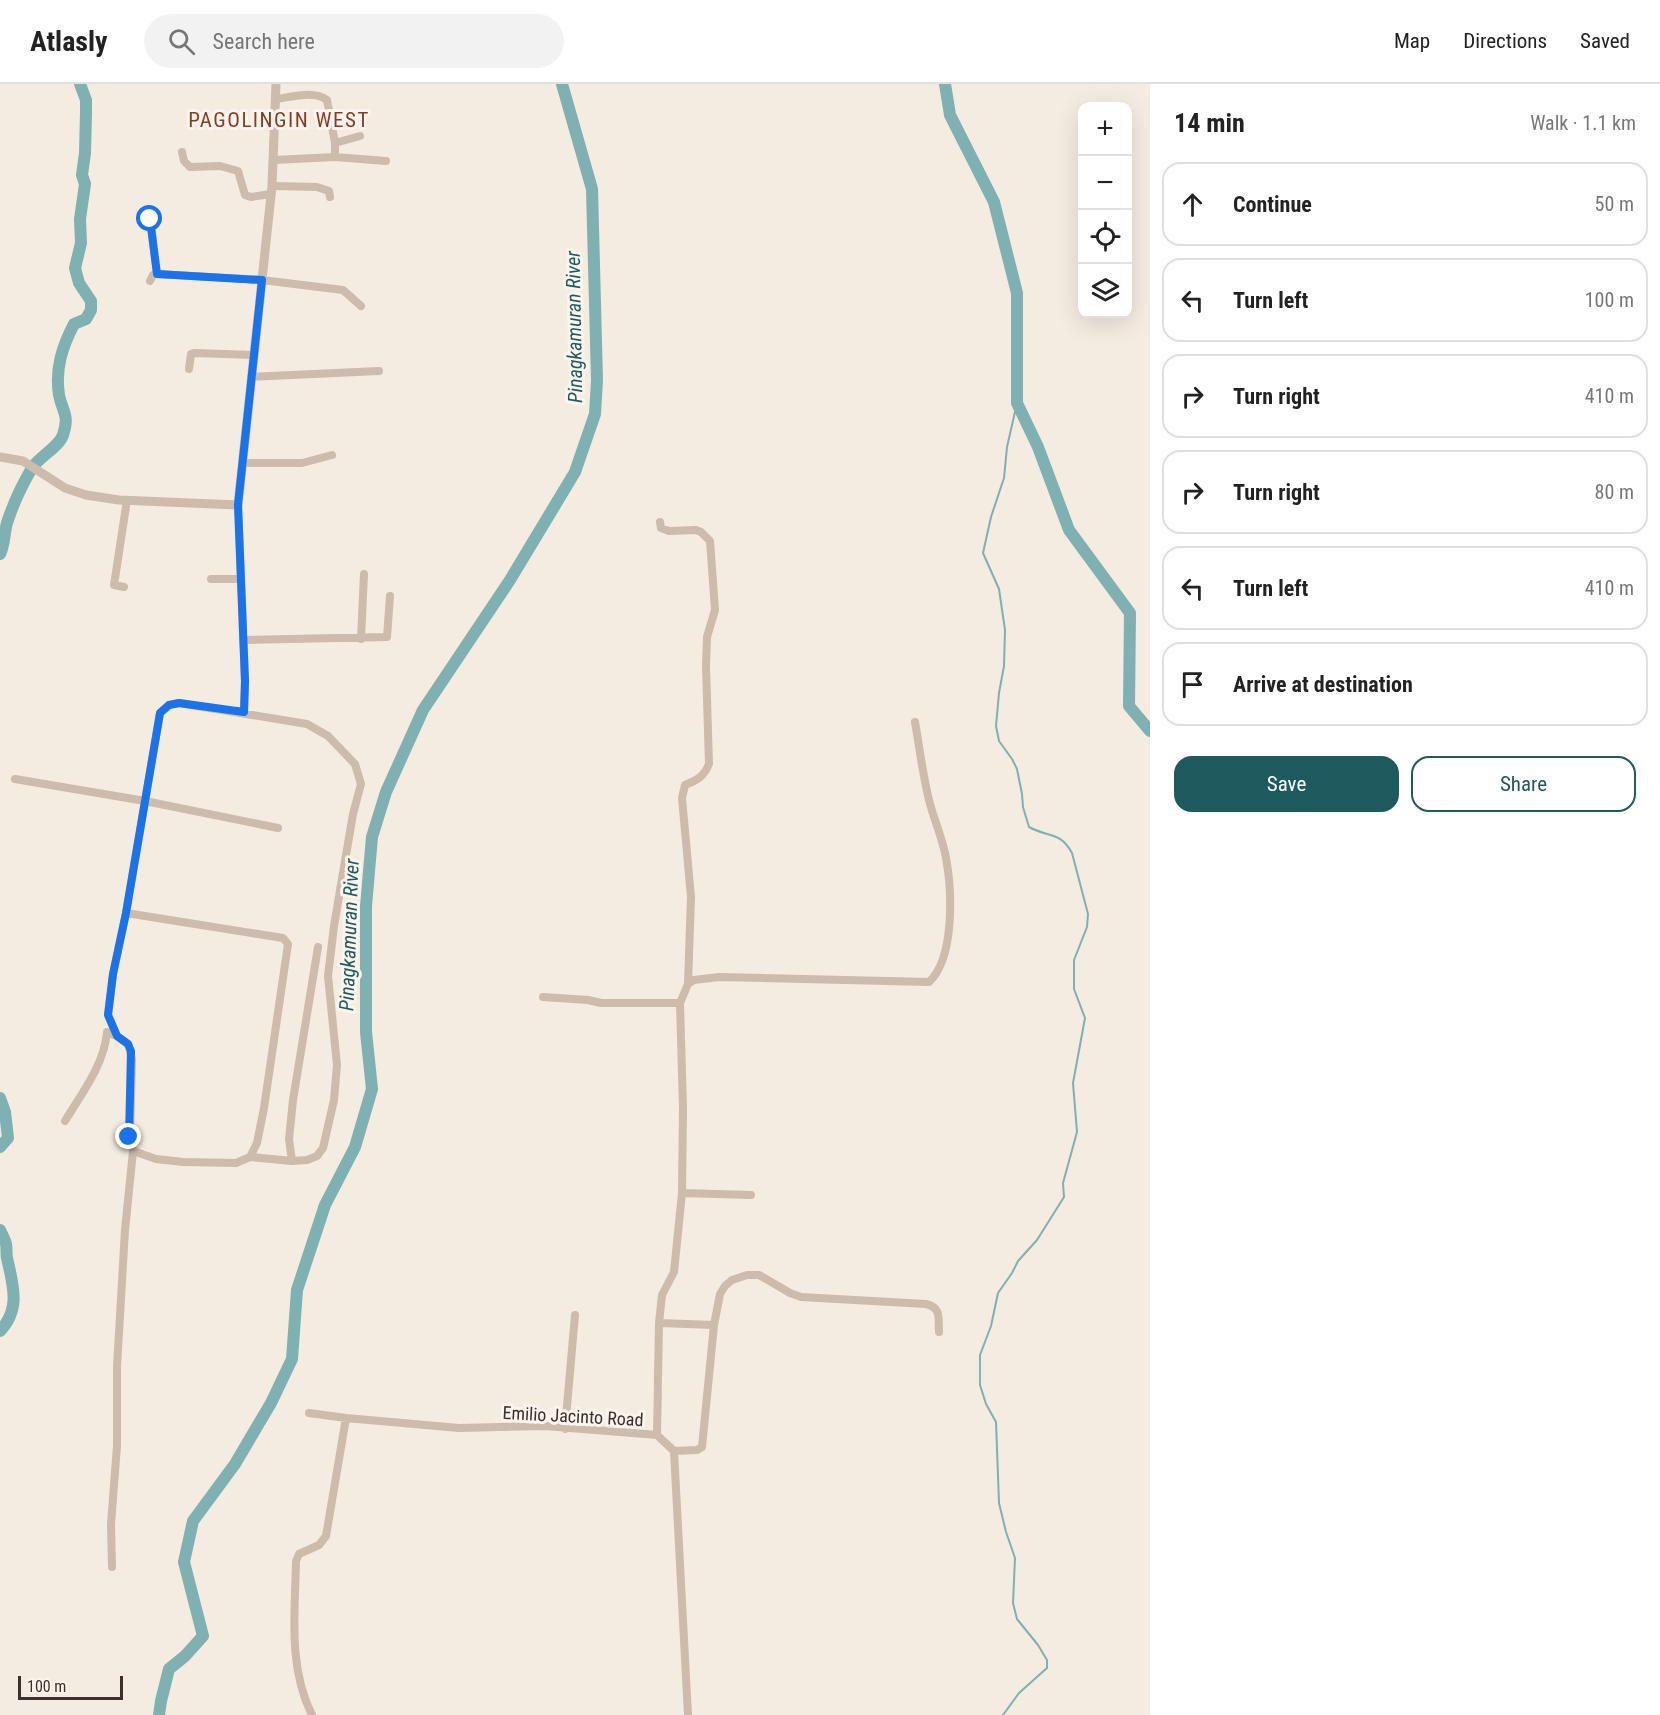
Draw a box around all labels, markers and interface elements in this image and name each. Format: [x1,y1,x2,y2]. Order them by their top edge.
search box [144,14,564,68]
text: Atlasly [30,25,108,58]
icon: search [165,25,198,58]
text: Search here [213,29,315,54]
text: Map [1394,29,1430,53]
text: Directions [1463,29,1547,53]
text: Saved [1580,29,1630,53]
map controls [1078,102,1132,318]
button: + [1078,102,1132,156]
district label: PAGOLINGIN WEST [188,108,370,132]
text: 14 min [1174,108,1245,138]
text: Walk · 1.1 km [1530,111,1636,135]
button: − [1078,156,1132,210]
icon: ahead [1176,188,1209,221]
text: Continue [1233,192,1312,217]
text: 50 m [1595,192,1634,216]
route start [136,205,162,231]
button: locate [1078,210,1132,264]
water label: Pinagkamuran River [561,250,587,403]
button: layers [1078,264,1132,318]
icon: left [1176,284,1209,317]
text: Turn left [1233,288,1308,313]
text: 100 m [1585,288,1634,312]
icon: right [1176,380,1209,413]
text: Turn right [1233,384,1320,409]
text: 410 m [1585,384,1634,408]
icon: right [1176,476,1209,509]
text: Turn right [1233,480,1320,505]
text: 80 m [1595,480,1634,504]
icon: left [1176,572,1209,605]
text: Turn left [1233,576,1308,601]
text: 410 m [1585,576,1634,600]
icon: arrive [1176,668,1209,701]
text: Arrive at destination [1233,672,1413,697]
button: Save [1174,756,1399,812]
button: Share [1411,756,1636,812]
water label: Pinagkamuran River [334,857,364,1011]
route end [115,1123,141,1149]
street label: Emilio Jacinto Road [502,1402,644,1430]
scale bar [18,1673,123,1700]
text: 100 m [27,1677,66,1696]

